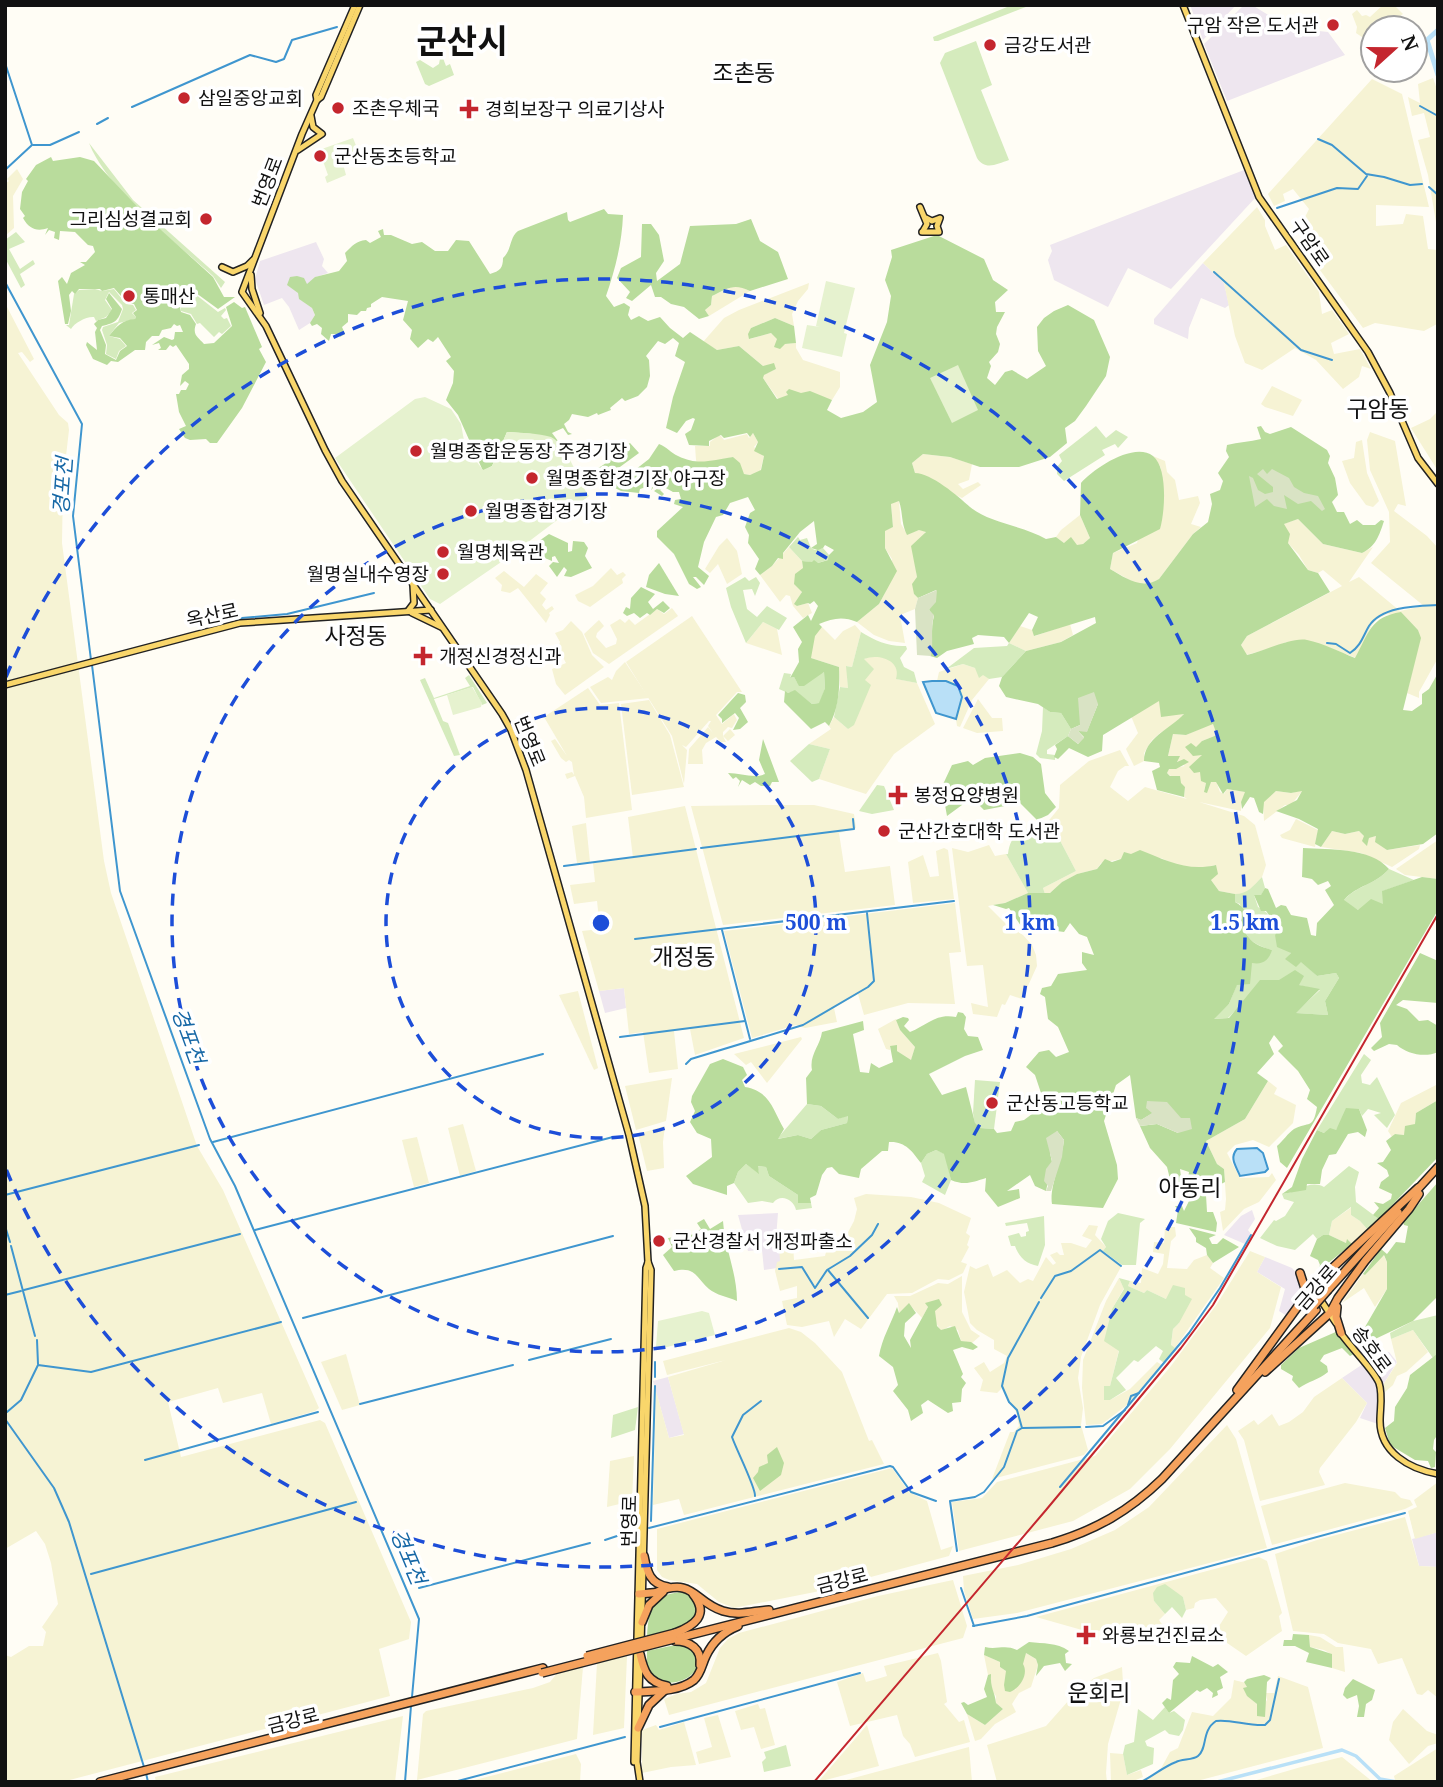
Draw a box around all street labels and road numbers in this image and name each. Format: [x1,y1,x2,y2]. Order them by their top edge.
street label: 번영로 [245,153,289,211]
street label: 구암로 [1284,213,1336,271]
street label: 옥산로 [184,597,240,633]
street label: 번영로 [508,712,552,770]
street label: 금강로 [1289,1259,1343,1315]
street label: 송호로 [1346,1320,1398,1378]
street label: 번영로 [616,1495,642,1547]
street label: 금강로 [813,1561,871,1599]
street label: 금강로 [264,1701,322,1739]

